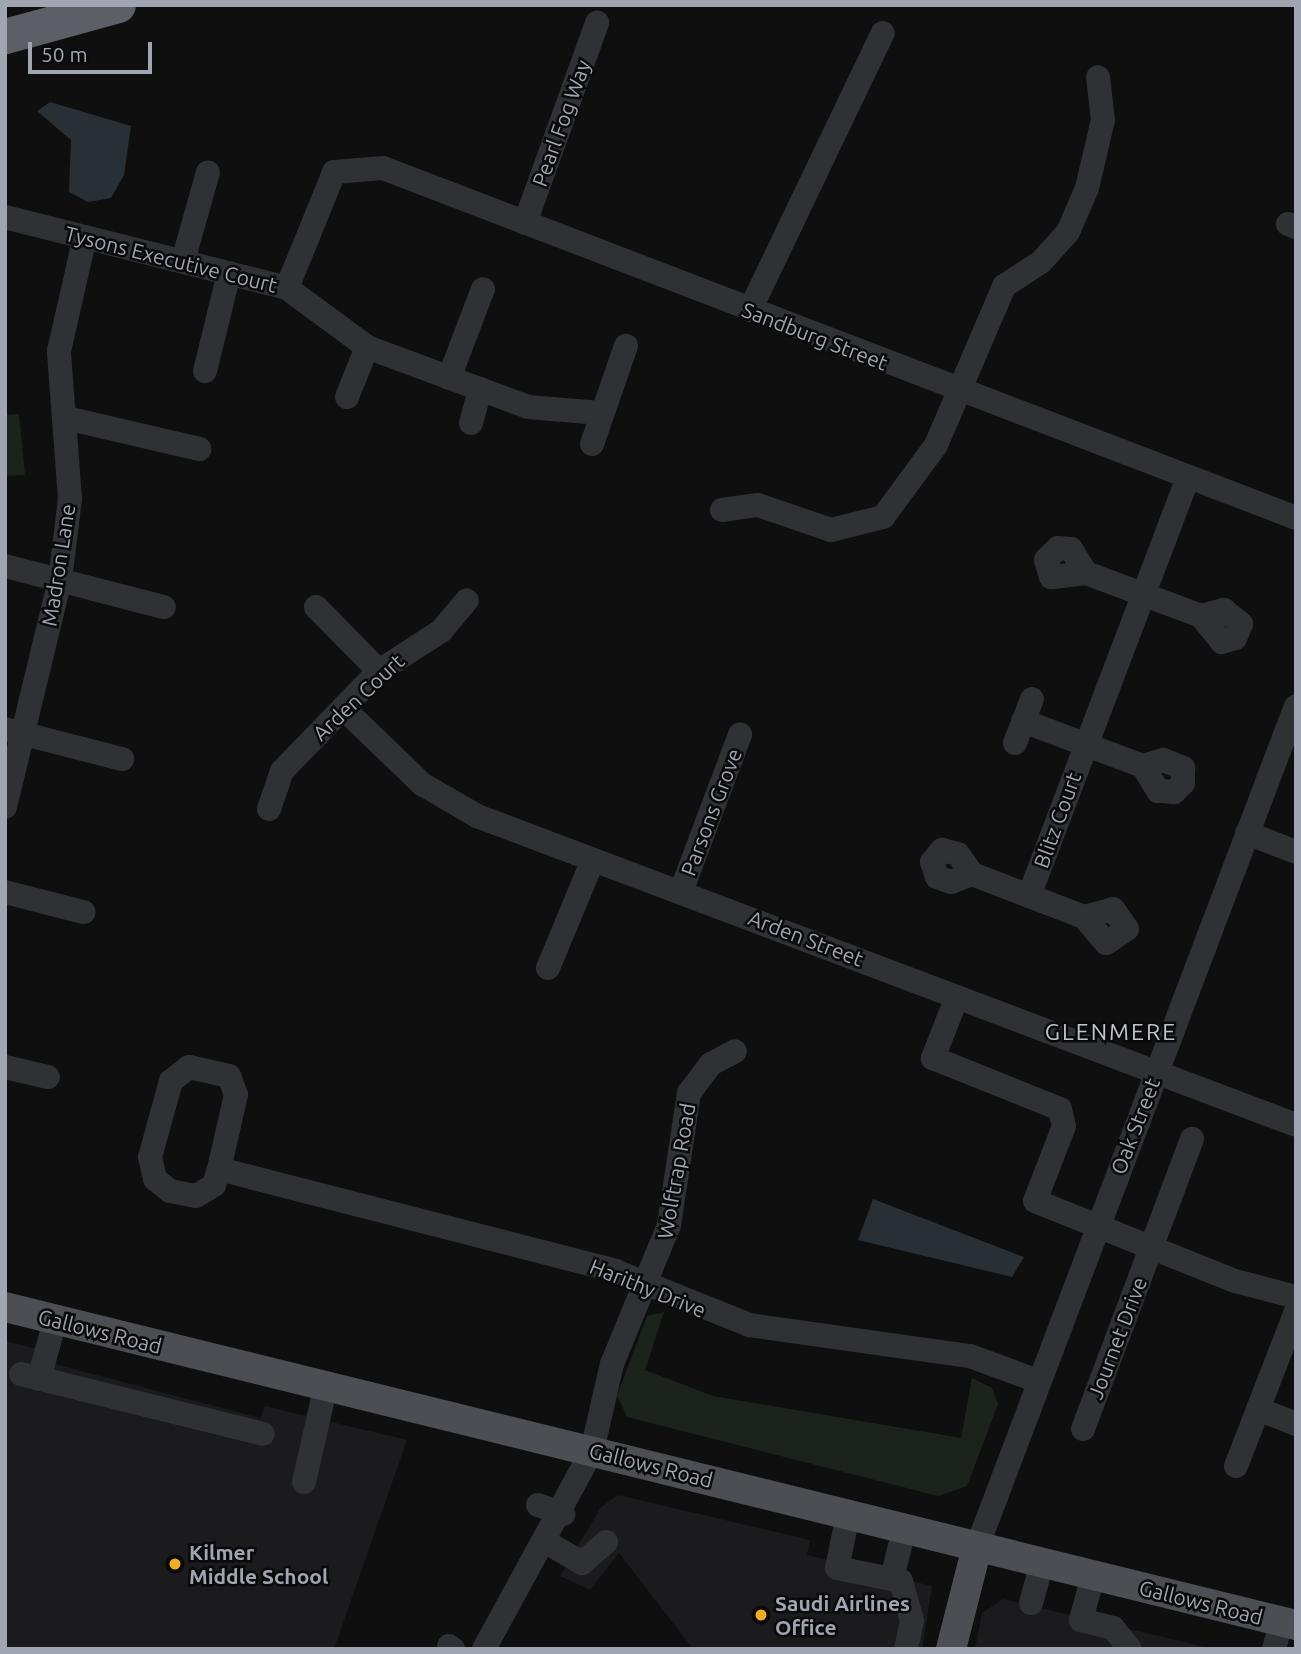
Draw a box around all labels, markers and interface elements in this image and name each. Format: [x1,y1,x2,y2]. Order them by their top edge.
scale bar [32,28,156,72]
text: 50 m [41,42,88,66]
street label: Pearl Fog Way [526,56,596,190]
street label: Tysons Executive Court [62,220,280,298]
street label: Sandburg Street [739,297,891,375]
street label: Madron Lane [36,502,80,628]
street label: Arden Court [307,648,409,746]
street label: Parsons Grove [675,745,747,879]
street label: Blitz Court [1028,769,1086,871]
street label: Arden Street [745,905,867,971]
district label: GLENMERE [1046,1018,1176,1046]
street label: Oak Street [1105,1074,1165,1178]
street label: Wolftrap Road [652,1101,700,1241]
street label: Harithy Drive [586,1253,710,1323]
street label: Journet Drive [1082,1273,1152,1403]
street label: Gallows Road [36,1303,164,1359]
street label: Gallows Road [587,1437,715,1493]
place label: Kilmer Middle School [189,1539,328,1589]
marker: Kilmer Middle School [167,1556,183,1572]
street label: Gallows Road [1137,1574,1265,1630]
place label: Saudi Airlines Office [775,1590,910,1640]
marker: Saudi Airlines Office [753,1607,769,1623]

